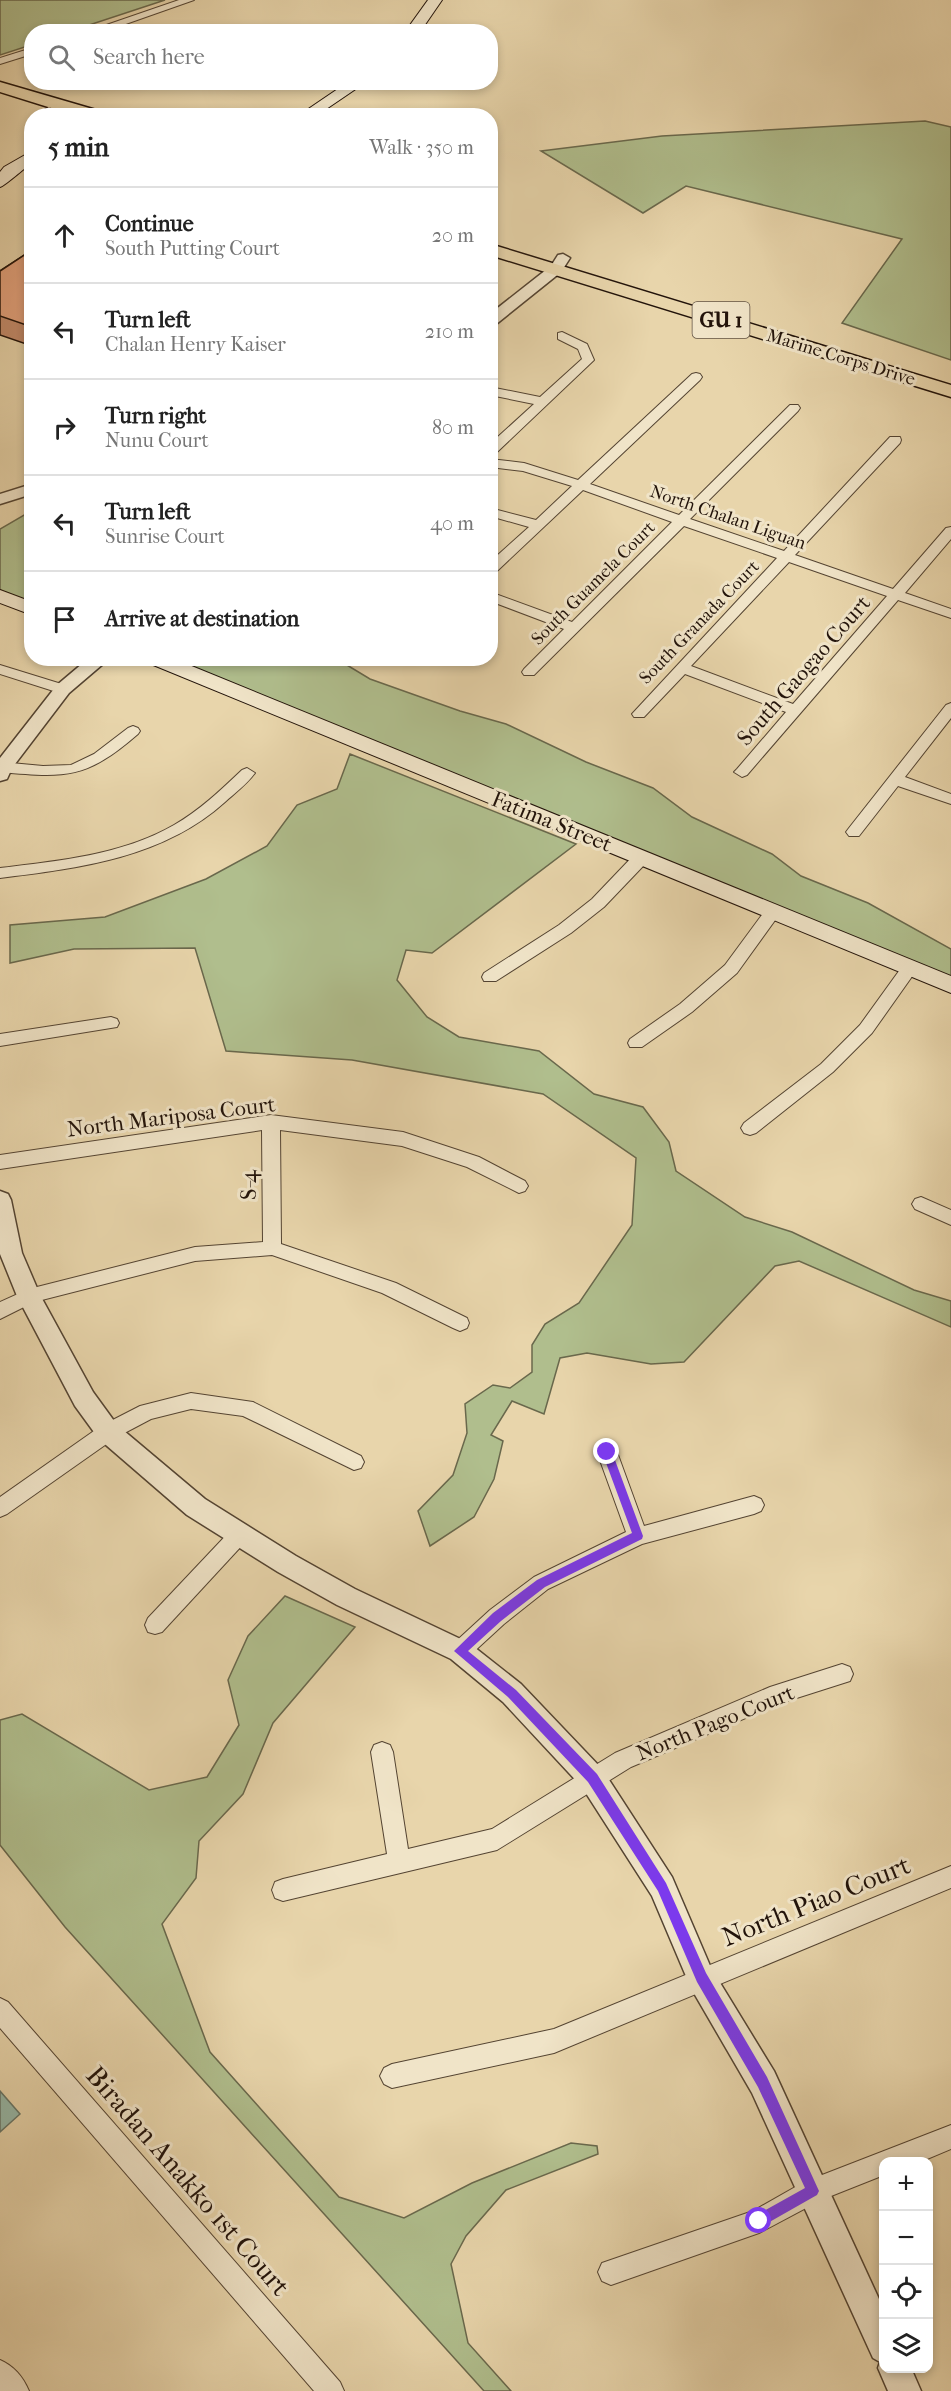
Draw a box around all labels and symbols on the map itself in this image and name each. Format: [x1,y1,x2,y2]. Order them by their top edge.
road number: GU 1 [692,302,750,338]
street label: Marine Corps Drive [764,325,918,390]
street label: North Chalan Liguan [647,481,809,554]
street label: South Guamela Court [527,517,660,650]
street label: South Granada Court [635,556,764,689]
street label: South Gaogao Court [732,590,876,751]
street label: Fatima Street [488,786,616,858]
street label: North Mariposa Court [66,1091,277,1143]
street label: S-4 [236,1169,262,1200]
route end [593,1438,619,1464]
street label: North Pago Court [633,1679,798,1766]
street label: North Piao Court [717,1849,915,1953]
street label: Biradan Anakko 1st Court [80,2060,297,2303]
route start [745,2207,771,2233]

